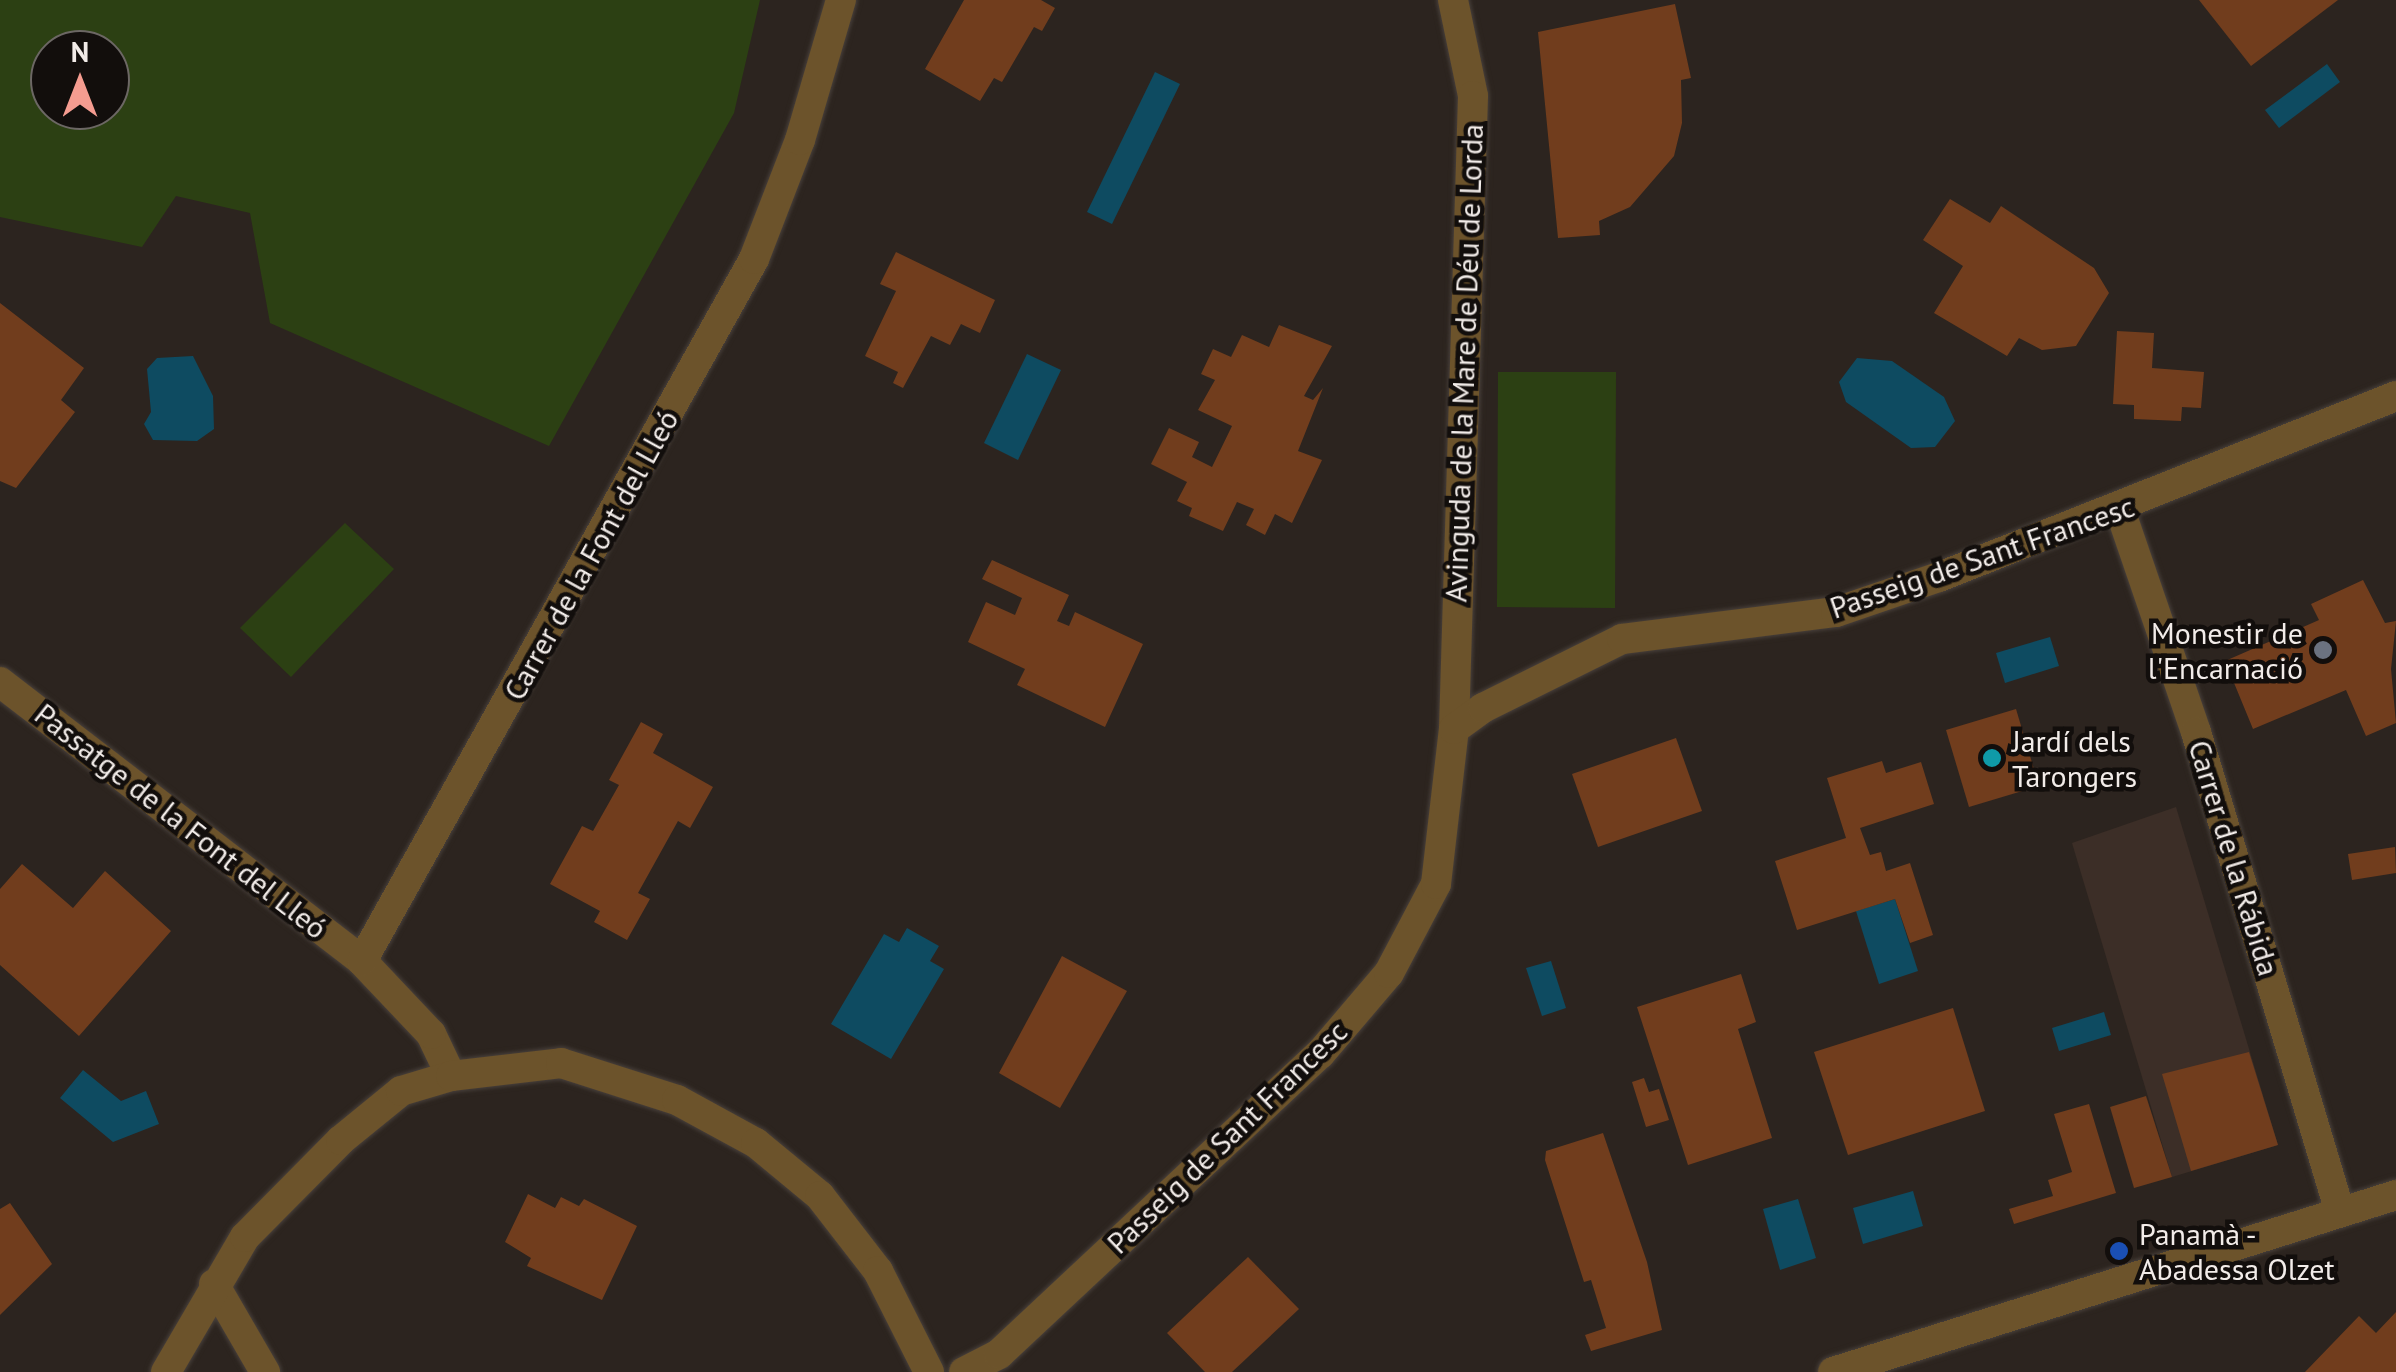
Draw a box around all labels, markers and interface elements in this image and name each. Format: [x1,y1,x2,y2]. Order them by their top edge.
north arrow [30,30,130,130]
text: N [71,33,89,70]
street label: Avinguda de la Mare de Déu de Lorda [1438,123,1490,603]
street label: Carrer de la Font del Lleó [496,404,686,706]
street label: Passeig de Sant Francesc [1825,488,2139,626]
place label: Monestir de l'Encarnació [2148,615,2303,686]
marker: Monestir de l'Encarnació [2312,639,2334,661]
street label: Passatge de la Font del Lleó [28,696,334,946]
place label: Jardí dels Tarongers [2012,723,2137,794]
street label: Carrer de la Rábida [2181,736,2287,980]
marker: Jardí dels Tarongers [1981,747,2003,769]
street label: Passeig de Sant Francesc [1100,1013,1354,1261]
place label: Panamà - Abadessa Olzet [2139,1216,2335,1286]
marker: Panamà - Abadessa Olzet [2108,1240,2130,1262]

